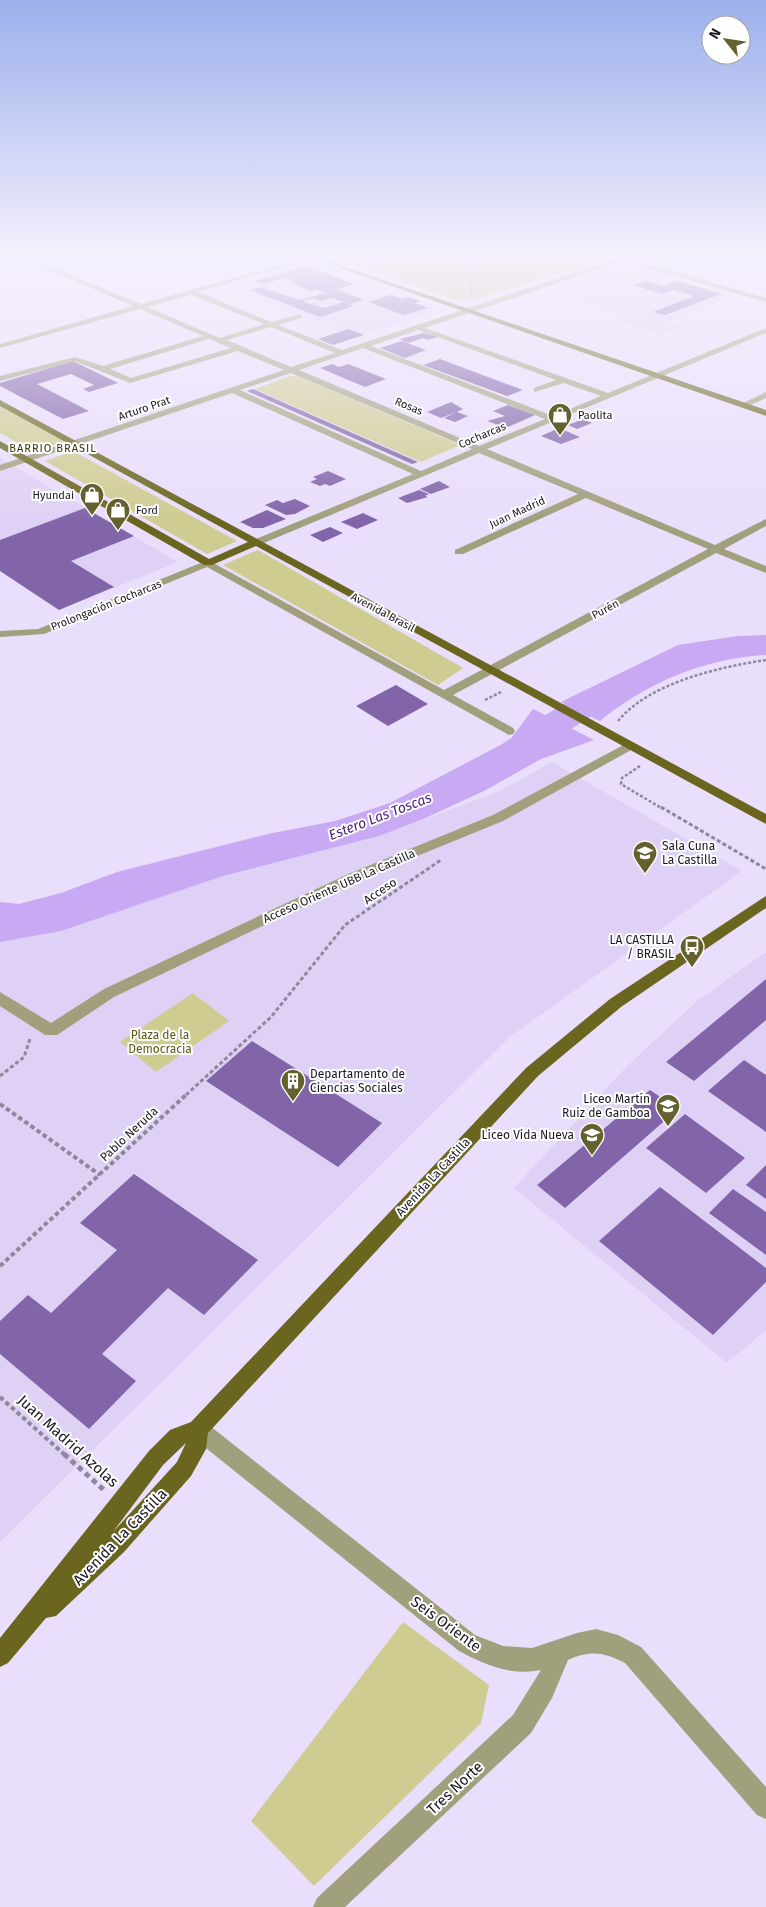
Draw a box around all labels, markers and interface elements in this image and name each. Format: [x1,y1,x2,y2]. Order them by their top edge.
north arrow [701,15,751,65]
text: N [705,25,725,42]
street label: Arturo Prat [116,394,172,423]
street label: Rosas [393,395,425,418]
shop icon: Paolita [547,402,573,436]
place label: Paolita [578,409,612,422]
street label: Cocharcas [457,420,508,451]
district label: BARRIO BRASIL [9,442,97,455]
shop icon: Hyundai [79,482,105,516]
place label: Hyundai [33,489,74,502]
street label: Juan Madrid [487,494,547,531]
shop icon: Ford [105,497,131,531]
place label: Ford [136,504,158,517]
street label: Prolongación Cocharcas [49,577,163,634]
street label: Avenida Brasil [349,590,417,635]
street label: Purén [589,597,621,622]
water label: Estero Las Toscas [326,789,434,844]
place label: Sala Cuna La Castilla [662,839,717,867]
school or university icon: Sala Cuna La Castilla [632,840,658,874]
street label: Acceso Oriente UBB La Castilla [261,846,417,926]
street label: Acceso [361,875,399,907]
place label: LA CASTILLA / BRASIL [610,933,674,961]
bus stop icon: LA CASTILLA / BRASIL [679,934,705,968]
park label: Plaza de la Democracia [128,1028,192,1056]
place label: Departamento de Ciencias Sociales [310,1067,405,1095]
building icon: Departamento de Ciencias Sociales [280,1068,306,1102]
place label: Liceo Martín Ruiz de Gamboa [562,1092,650,1120]
school or university icon: Liceo Martín Ruiz de Gamboa [655,1093,681,1127]
street label: Pablo Neruda [97,1104,161,1164]
school or university icon: Liceo Vida Nueva [579,1122,605,1156]
place label: Liceo Vida Nueva [482,1128,574,1142]
street label: Avenida La Castilla [393,1135,473,1219]
street label: Juan Madrid Azolas [14,1391,122,1491]
street label: Avenida La Castilla [69,1485,171,1589]
street label: Seis Oriente [407,1593,485,1655]
street label: Tres Norte [423,1758,487,1818]

